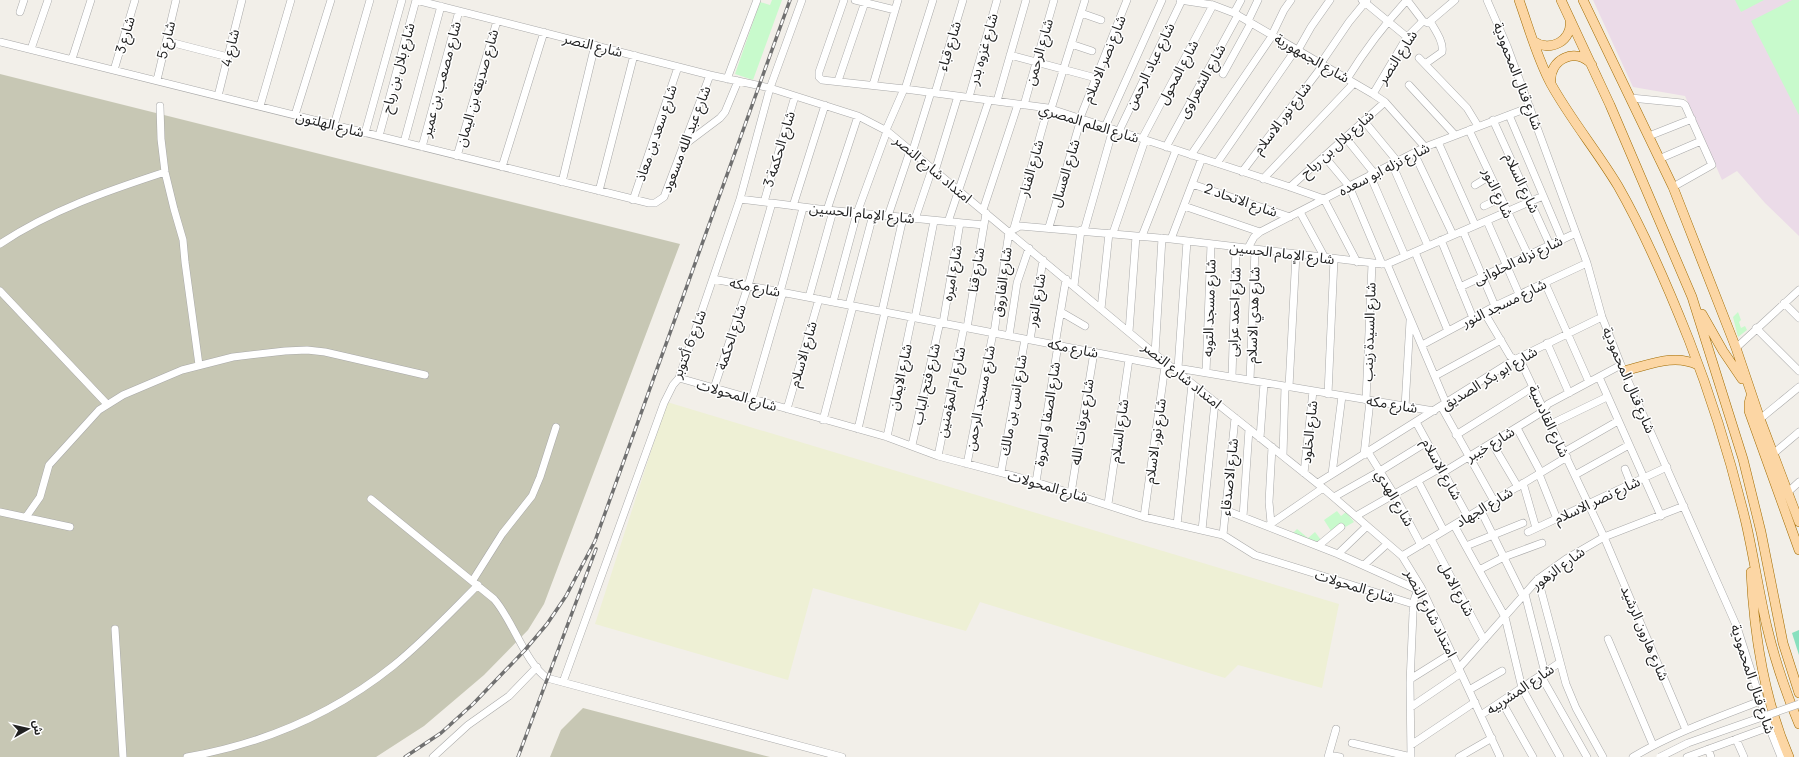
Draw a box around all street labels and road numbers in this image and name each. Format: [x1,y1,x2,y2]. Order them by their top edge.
street label: شارع غزوه بدر [963,11,1004,88]
street label: شارع نصر الاسلام [1077,12,1132,106]
street label: شارع 3 [110,14,141,56]
street label: شارع الرحمن [1020,16,1059,88]
street label: شارع 5 [152,19,181,61]
street label: شارع مصعب بن عمير [416,19,467,140]
street label: شارع قباء [932,19,967,74]
street label: شارع عباد الرحمن [1120,19,1180,113]
street label: شارع قنال المحمودية [1487,19,1548,133]
street label: شارع بلال بن رباح [376,20,421,116]
street label: شارع النصر [1372,26,1423,89]
street label: شارع 4 [216,27,245,69]
street label: شارع صديقه بن اليمان [451,27,504,149]
street label: شارع النصر [560,28,625,63]
street label: شارع الجمهورية [1270,28,1353,88]
street label: شارع المحول [1153,36,1204,108]
street label: شارع الشعراوى [1173,40,1231,122]
street label: شارع نور الاسلام [1248,78,1317,159]
street label: شارع سعد بن معاذ [630,82,683,184]
street label: شارع عبد الله مسعود [656,83,716,196]
street label: شارع العلم المصري [1036,98,1142,149]
street label: شارع بلال بن رباح [1296,105,1379,183]
street label: شارع الهلتون [293,106,366,143]
street label: شارع الحكمة 3 [758,109,801,190]
street label: امتداد شارع النصر [888,130,977,209]
street label: شارع الفنار [1013,137,1050,200]
street label: شارع العسال [1045,137,1086,210]
street label: شارع نزله ابو سعده [1335,137,1434,202]
street label: شارع السلام [1498,150,1545,217]
street label: شارع النور [1476,164,1518,222]
street label: شارع الاتحاد 2 [1201,178,1280,223]
street label: شارع الإمام الحسين [808,198,916,229]
street label: شارع نزله الحلوانى [1470,231,1566,290]
street label: شارع الإمام الحسين [1228,237,1336,270]
street label: شارع اميره [937,243,968,303]
street label: شارع قنا [963,246,990,294]
street label: شارع الفاروق [987,246,1018,318]
street label: شارع مسجد التوبه [1197,259,1222,357]
street label: شارع هدي الاسلام [1241,266,1266,364]
street label: شارع احمد عرابى [1222,267,1247,357]
street label: شارع مكه [728,272,782,303]
street label: شارع النور [1021,272,1051,329]
street label: شارع مسجد النور [1457,274,1550,333]
street label: شارع السيدة زينب [1357,282,1382,382]
street label: شارع الحكمة [711,302,752,373]
street label: شارع 6 أكتوبر [666,307,712,382]
street label: شارع الاسلام [784,319,823,390]
street label: شارع قنال المحمودية [1597,324,1661,437]
street label: شارع مكه [1046,333,1100,364]
street label: امتداد شارع النصر [1137,336,1226,414]
street label: شارع فتح الباب [907,341,946,427]
street label: شارع ابو بكر الصديق [1437,341,1541,416]
street label: شارع الايمان [883,342,918,412]
street label: شارع مسجد الرحمن [960,344,1001,453]
street label: شارع ام المؤمنين [932,345,971,439]
street label: شارع انس بن مالك [994,353,1033,457]
street label: شارع الصفا و المروة [1029,360,1066,468]
street label: شارع المحولات [694,374,780,417]
street label: شارع عرفات الله [1065,377,1100,467]
street label: شارع القادسية [1523,382,1574,461]
street label: شارع مكه [1365,390,1419,419]
street label: شارع نور الاسلام [1139,397,1172,485]
street label: شارع السلام [1105,398,1134,464]
street label: شارع الخلود [1296,399,1323,465]
street label: شارع خيبر [1461,422,1519,468]
street label: شارع الاسلام [1416,435,1467,504]
street label: شارع الاصدقاء [1215,437,1244,517]
street label: شارع المحولات [1005,465,1091,508]
street label: شارع الهدي [1370,466,1419,531]
street label: شارع نصر الاسلام [1551,471,1644,530]
street label: شارع الجهاد [1451,482,1517,533]
street label: شارع الزهور [1526,542,1589,596]
street label: شارع الامل [1433,558,1480,620]
street label: شارع المحولات [1312,564,1397,609]
street label: امتداد شارع النصر [1399,564,1462,661]
street label: شارع هارون الرشيد [1615,582,1674,684]
street label: شارع قنال المحمودية [1725,622,1780,737]
street label: شارع المشربيه [1482,659,1558,720]

